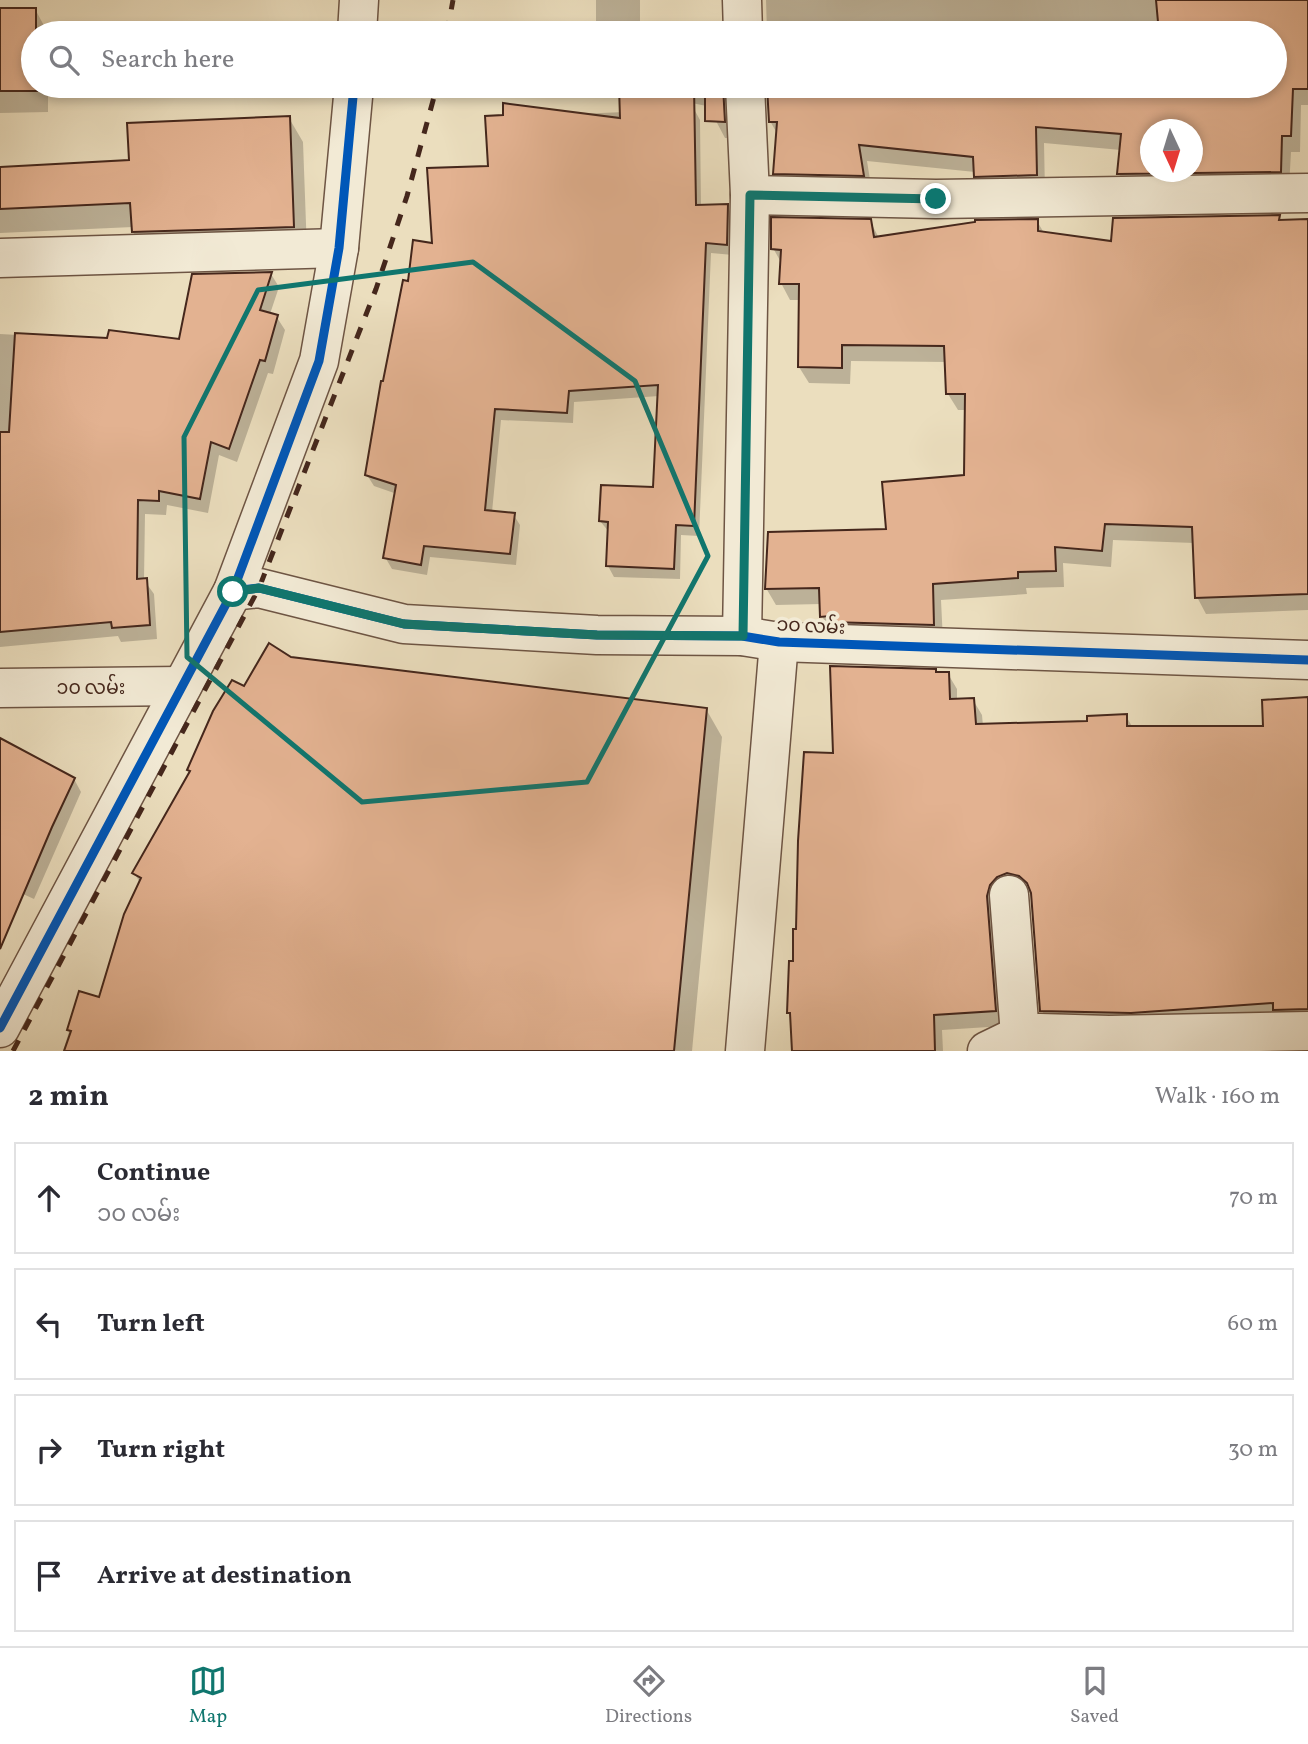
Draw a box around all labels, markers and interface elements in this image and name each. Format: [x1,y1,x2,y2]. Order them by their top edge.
search box [21,21,1287,98]
icon: search [45,41,83,79]
text: Search here [101,42,234,78]
north arrow [1140,119,1203,182]
route end [920,183,951,214]
route start [217,576,248,607]
street label: ၁၀ လမ်း [776,609,846,642]
street label: ၁၀ လမ်း [57,673,125,702]
text: 2 min [28,1076,109,1118]
text: Walk · 160 m [1155,1081,1280,1113]
text: Continue [97,1155,210,1191]
icon: ahead [30,1179,68,1217]
text: 70 m [1229,1182,1278,1214]
text: ၁၀ လမ်း [97,1199,180,1231]
icon: left [30,1305,68,1343]
text: Turn left [97,1306,205,1342]
text: 60 m [1228,1308,1278,1340]
icon: right [30,1431,68,1469]
text: Turn right [97,1432,225,1468]
text: 30 m [1228,1434,1278,1466]
icon: arrive [30,1557,68,1595]
text: Arrive at destination [97,1558,352,1594]
tab: Map [189,1662,227,1730]
tab: Directions [605,1662,692,1730]
tab: Saved [1070,1662,1119,1730]

